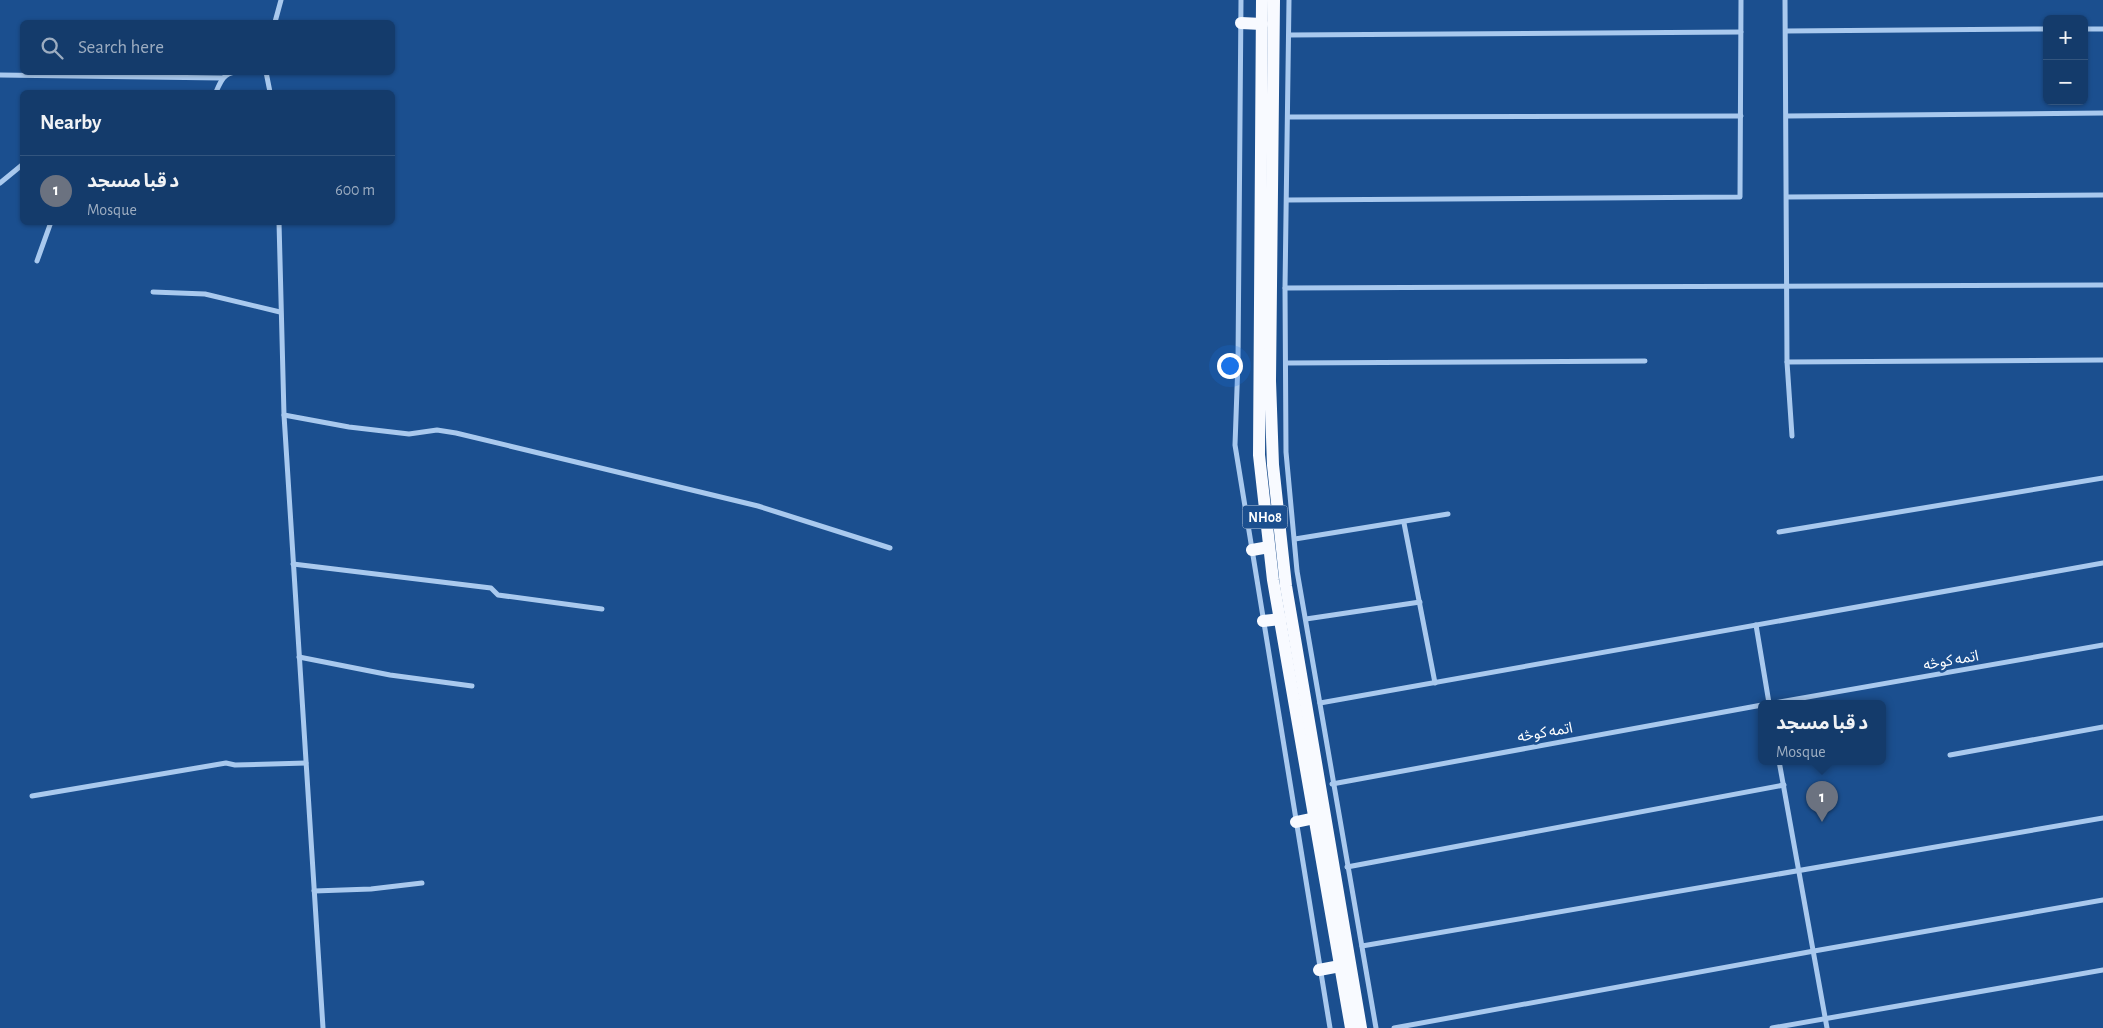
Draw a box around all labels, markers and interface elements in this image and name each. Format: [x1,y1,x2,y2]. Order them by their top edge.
map controls [2043,15,2088,105]
button: + [2043,15,2088,60]
search box [20,20,395,75]
icon: search [38,34,66,62]
text: Search here [78,38,164,57]
button: − [2043,60,2088,105]
text: Nearby [40,112,101,133]
text: د قبا مسجد [87,172,179,191]
text: 1 [53,182,59,198]
text: 600 m [335,182,375,198]
text: Mosque [87,202,137,218]
your location [1217,353,1243,379]
road number: NH08 [1242,506,1288,528]
street label: اتمه کوڅه [1922,648,1980,674]
popup [1758,700,1886,765]
text: د قبا مسجد [1776,714,1868,733]
street label: اتمه کوڅه [1516,720,1574,746]
text: Mosque [1776,744,1826,760]
pin: 1 [1806,781,1838,822]

